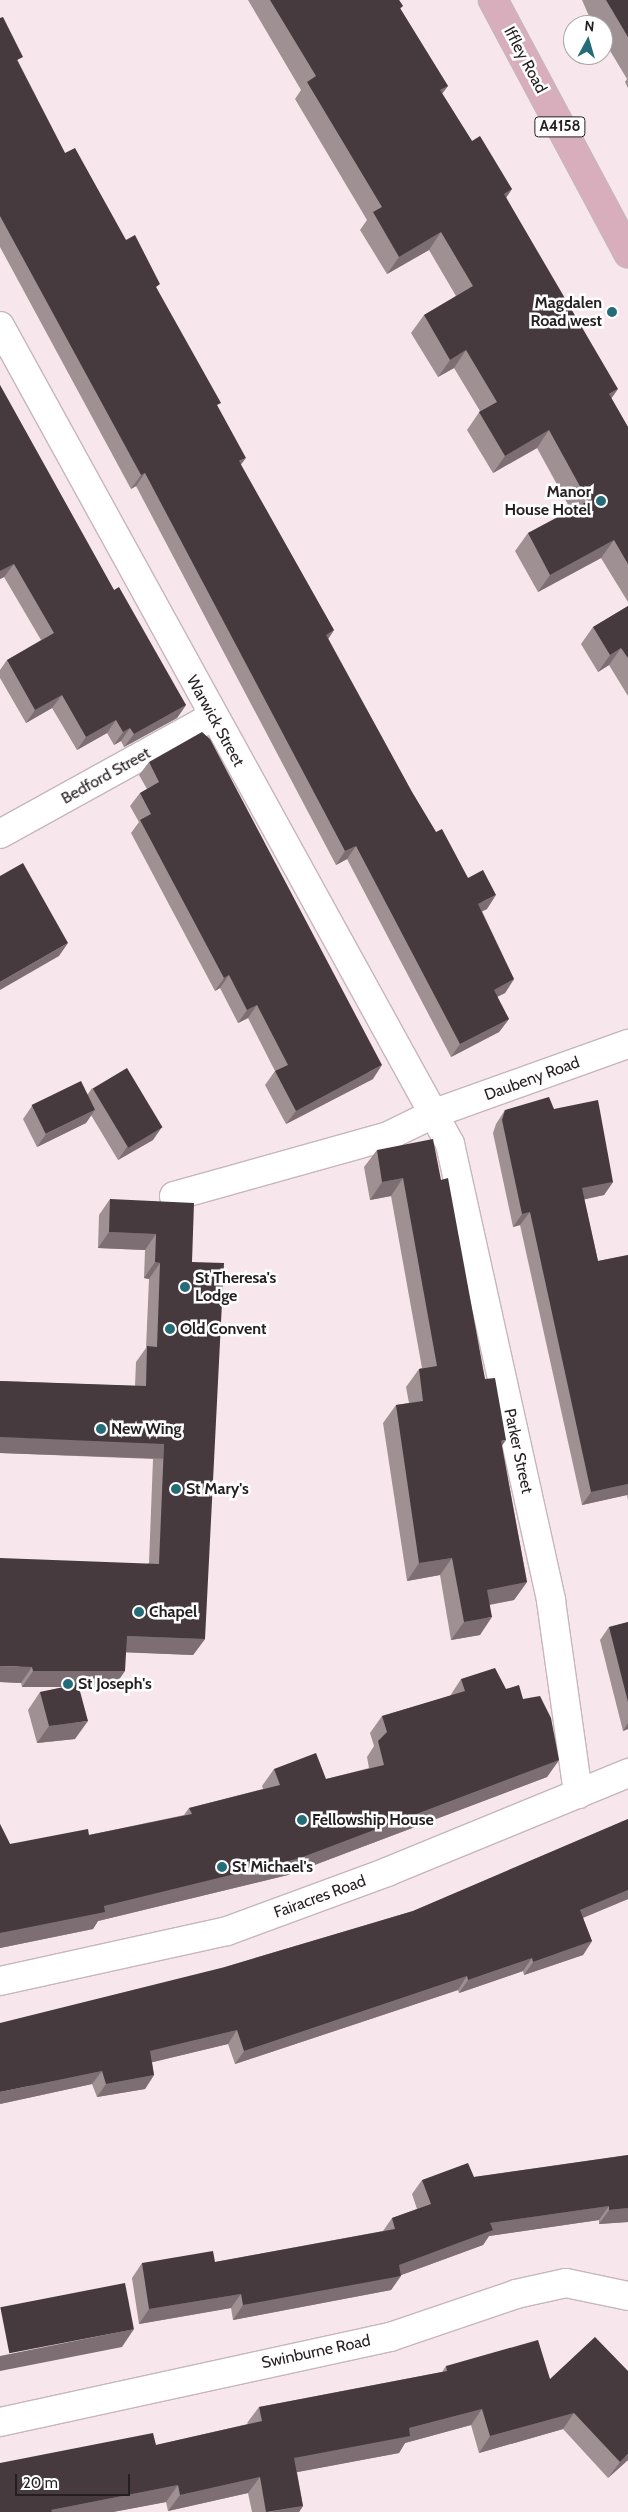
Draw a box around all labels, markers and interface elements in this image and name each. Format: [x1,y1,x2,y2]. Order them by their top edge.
north arrow [563,15,613,65]
text: N [584,17,595,36]
street label: Iffley Road [499,23,551,97]
road number: A4158 [534,114,586,140]
place label: Magdalen Road west [530,293,602,331]
marker: Magdalen Road west [606,306,618,318]
place label: Manor House Hotel [505,482,591,520]
marker: Manor House Hotel [595,495,607,507]
street label: Warwick Street [182,672,248,770]
street label: Bedford Street [58,744,154,808]
street label: Daubeny Road [482,1053,582,1105]
place label: St Theresa's Lodge [195,1268,276,1306]
marker: St Theresa's Lodge [179,1281,191,1293]
place label: Old Convent [180,1319,266,1339]
marker: Old Convent [164,1323,176,1335]
street label: Parker Street [500,1407,536,1495]
place label: New Wing [111,1419,182,1439]
marker: New Wing [95,1423,107,1435]
place label: St Mary's [186,1479,249,1499]
marker: St Mary's [170,1483,182,1495]
place label: Chapel [149,1602,197,1622]
marker: Chapel [133,1606,145,1618]
place label: St Joseph's [78,1674,152,1694]
marker: St Joseph's [62,1678,74,1690]
place label: Fellowship House [312,1810,434,1830]
marker: Fellowship House [296,1814,308,1826]
place label: St Michael's [232,1857,313,1877]
marker: St Michael's [216,1861,228,1873]
street label: Fairacres Road [271,1871,369,1923]
street label: Swinburne Road [260,2331,372,2373]
scale bar [18,2464,132,2496]
text: 20 m [23,2474,58,2492]

